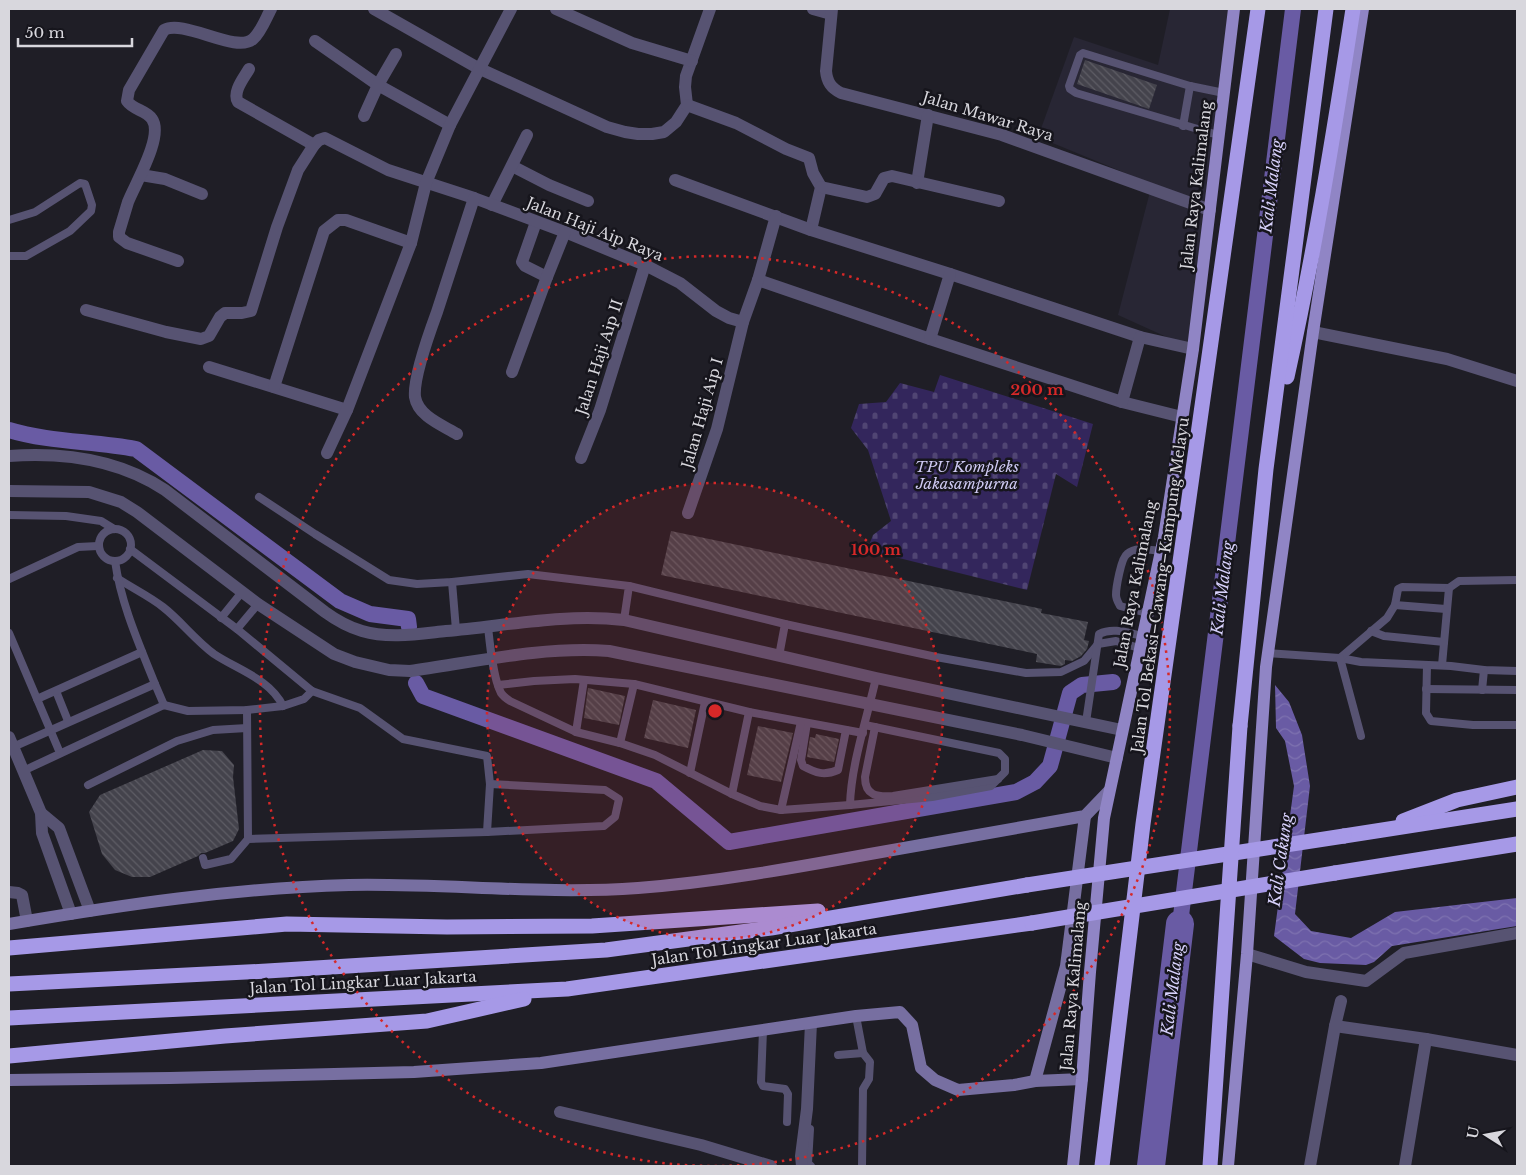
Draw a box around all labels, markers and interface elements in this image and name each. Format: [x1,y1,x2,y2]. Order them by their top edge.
scale bar [18,15,131,47]
text: 50 m [25,23,65,42]
street label: Jalan Mawar Raya [919,87,1056,145]
street label: Jalan Raya Kalimalang [1176,98,1216,273]
water label: Kali Malang [1255,137,1287,235]
street label: Jalan Haji Aip Raya [522,192,667,265]
street label: Jalan Haji Aip II [571,297,627,419]
street label: Jalan Haji Aip I [677,355,727,473]
text: 200 m [1011,380,1064,399]
street label: Jalan Tol Bekasi–Cawang–Kampung Melayu [1127,416,1193,756]
park label: TPU Kompleks Jakasampurna [915,457,1019,493]
street label: Jalan Raya Kalimalang [1109,498,1161,671]
water label: Kali Malang [1206,539,1238,637]
text: 100 m [851,540,901,559]
centre of rings [706,702,724,720]
water label: Kali Cakung [1263,811,1297,909]
street label: Jalan Raya Kalimalang [1056,899,1090,1074]
street label: Jalan Tol Lingkar Luar Jakarta [648,919,878,969]
water label: Kali Malang [1156,940,1188,1038]
street label: Jalan Tol Lingkar Luar Jakarta [247,967,478,998]
north arrow [1461,1110,1511,1160]
text: U [1463,1124,1483,1140]

